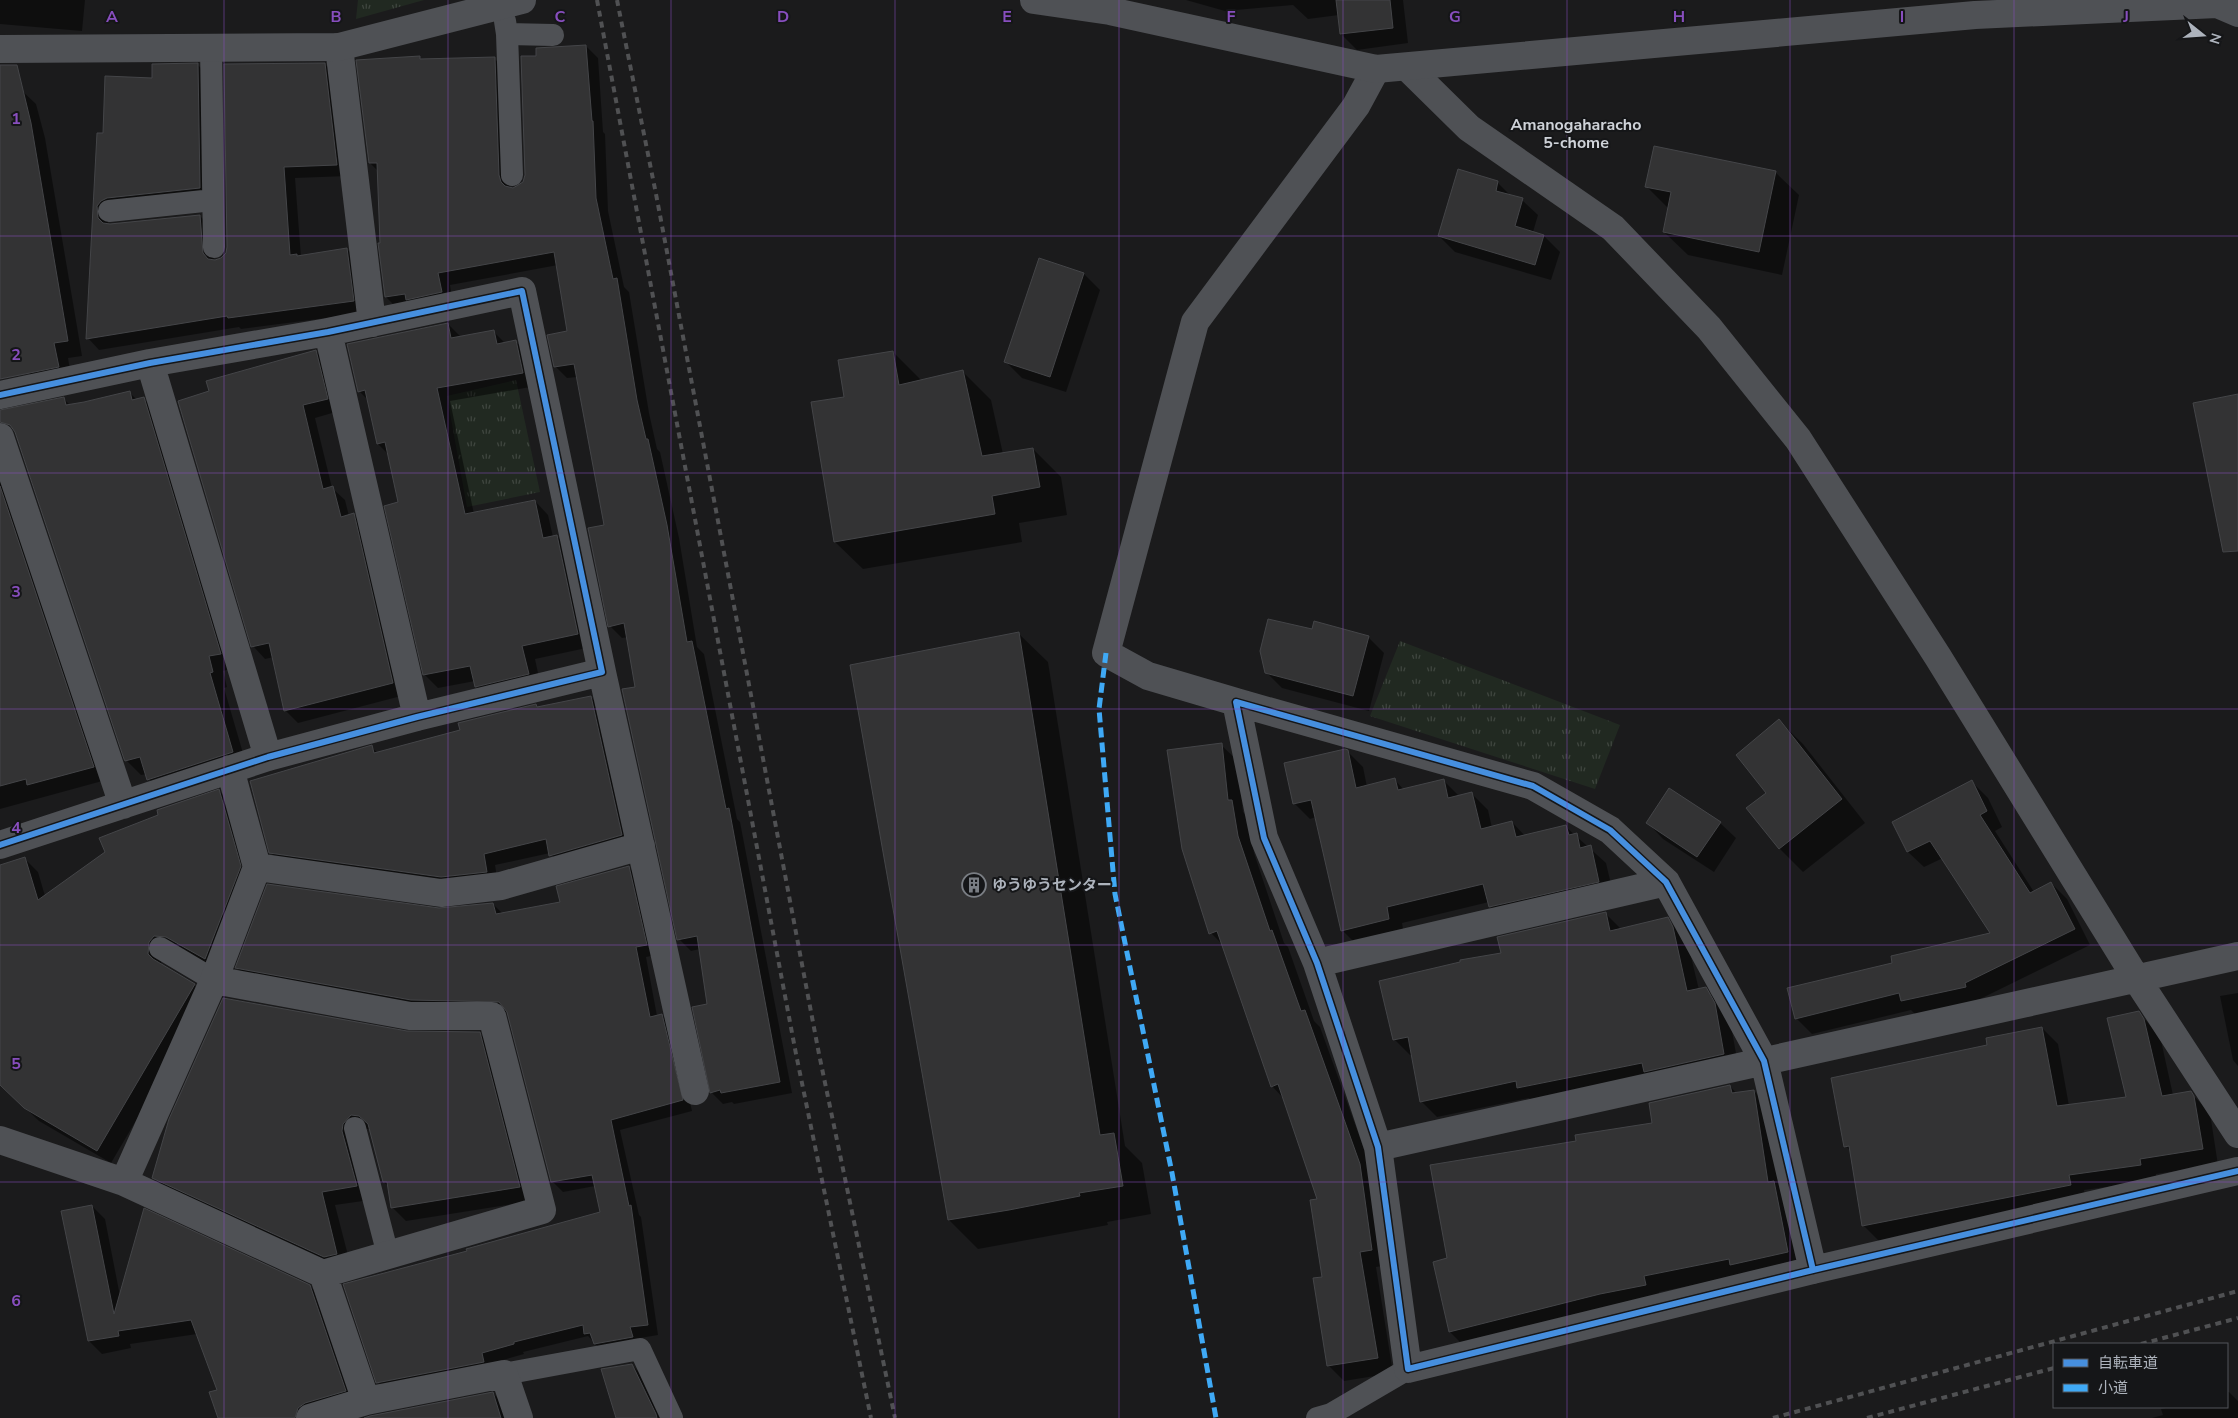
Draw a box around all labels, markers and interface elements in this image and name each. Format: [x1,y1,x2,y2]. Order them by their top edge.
text: A [106,6,118,28]
text: B [330,6,342,28]
text: C [555,6,566,28]
text: D [777,6,789,28]
text: E [1002,6,1012,28]
text: F [1227,6,1236,28]
text: G [1449,6,1461,28]
text: H [1673,6,1685,28]
text: I [1900,6,1904,28]
text: J [2122,6,2129,28]
north arrow [2178,10,2228,60]
text: N [2204,31,2226,46]
text: 1 [11,108,21,130]
district label: Amanogaharacho 5-chome [1511,114,1641,154]
text: 2 [11,344,21,366]
text: 3 [11,581,21,603]
text: 4 [11,817,21,839]
building icon: ゆうゆうセンター [961,872,987,898]
place label: ゆうゆうセンター [992,875,1112,895]
text: 5 [11,1053,21,1075]
text: 6 [11,1290,21,1312]
legend [2053,1343,2228,1408]
text: 自転車道 [2098,1353,2158,1373]
text: 小道 [2098,1378,2128,1398]

